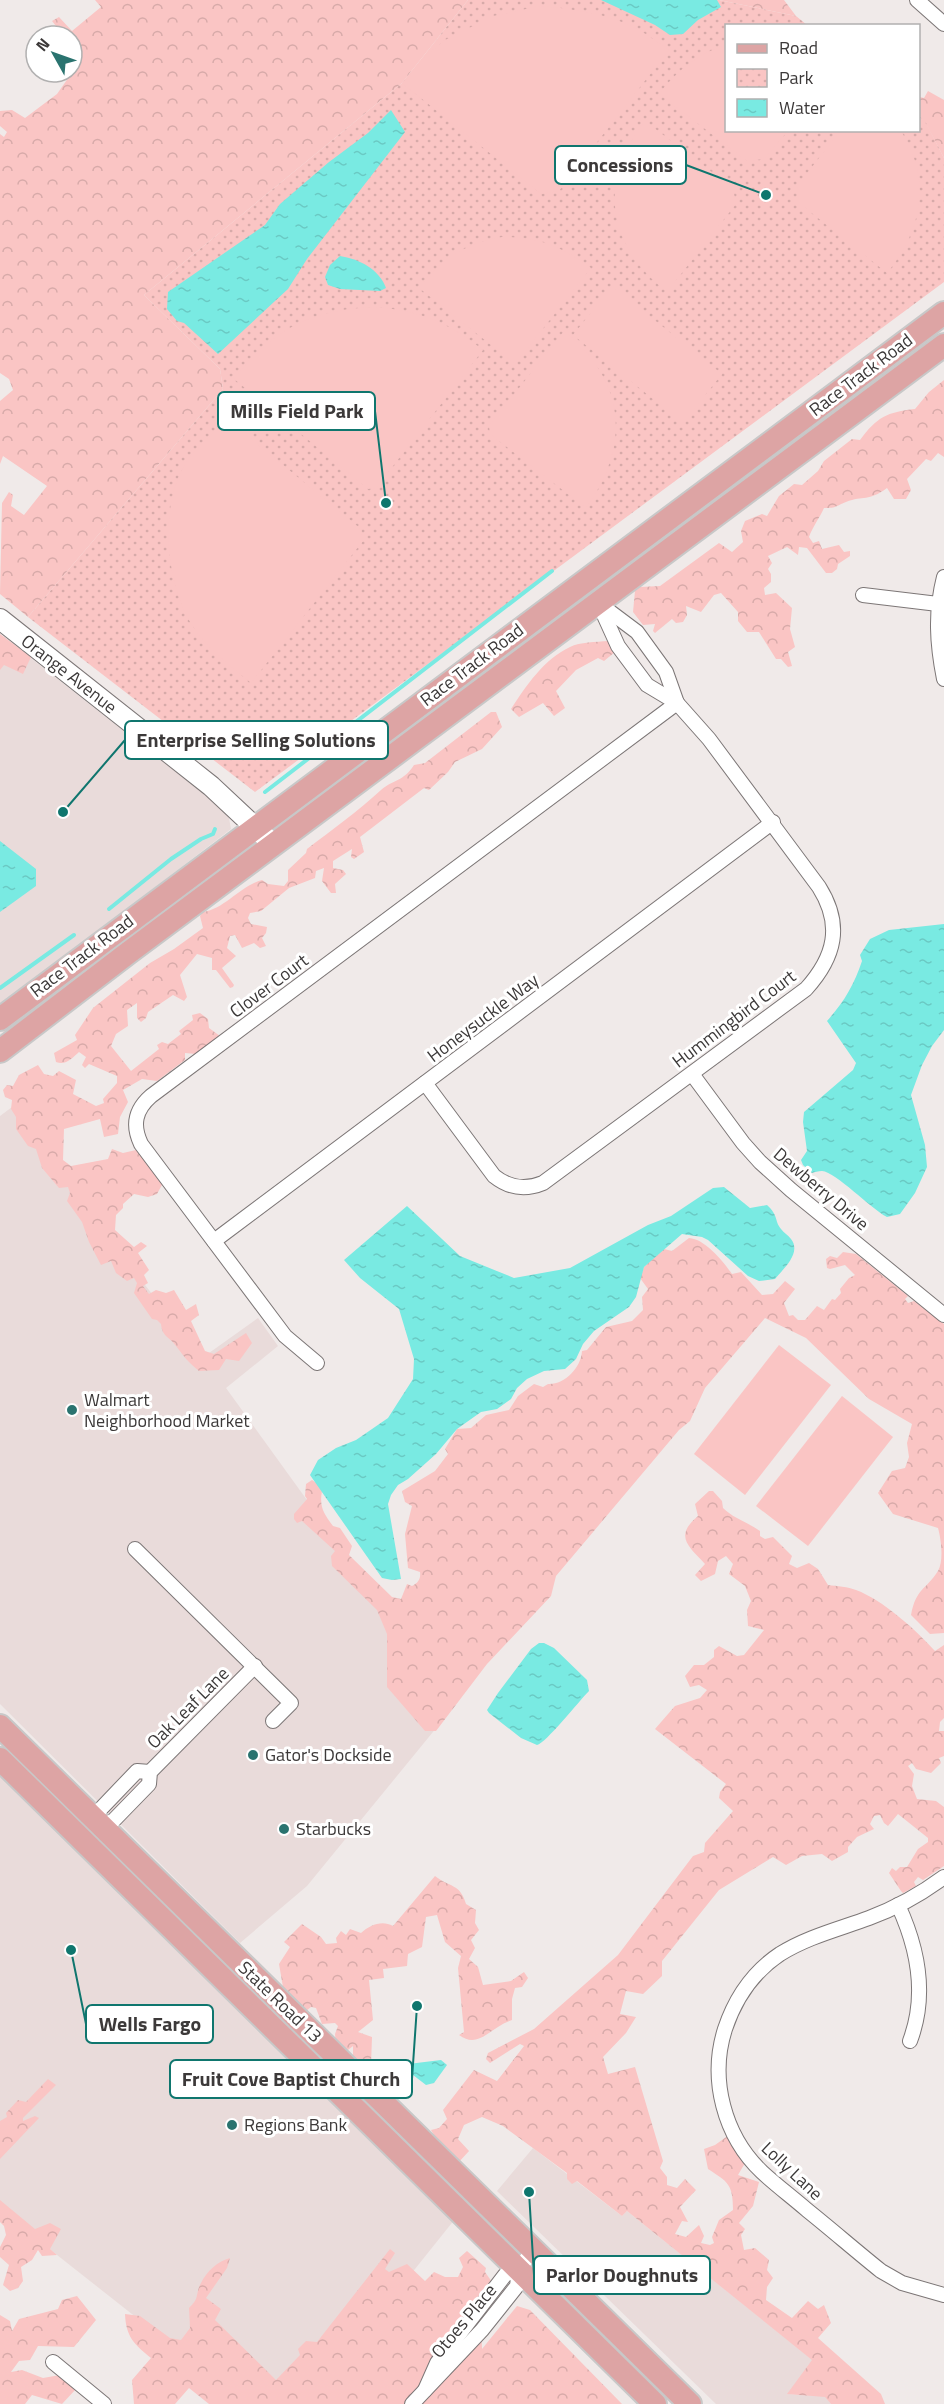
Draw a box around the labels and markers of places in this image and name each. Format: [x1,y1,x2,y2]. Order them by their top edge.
callout: Concessions [555,146,686,184]
callout: Mills Field Park [218,392,375,430]
callout: Enterprise Selling Solutions [125,721,388,759]
place label: Walmart Neighborhood Market [84,1386,250,1434]
marker: Walmart Neighborhood Market [65,1403,79,1417]
place label: Gator's Dockside [265,1741,392,1768]
marker: Gator's Dockside [246,1748,260,1762]
place label: Starbucks [296,1815,371,1842]
marker: Starbucks [277,1822,291,1836]
callout: Wells Fargo [86,2005,213,2043]
callout: Fruit Cove Baptist Church [170,2060,412,2098]
place label: Regions Bank [244,2111,347,2138]
marker: Regions Bank [225,2118,239,2132]
callout: Parlor Doughnuts [534,2256,710,2294]

